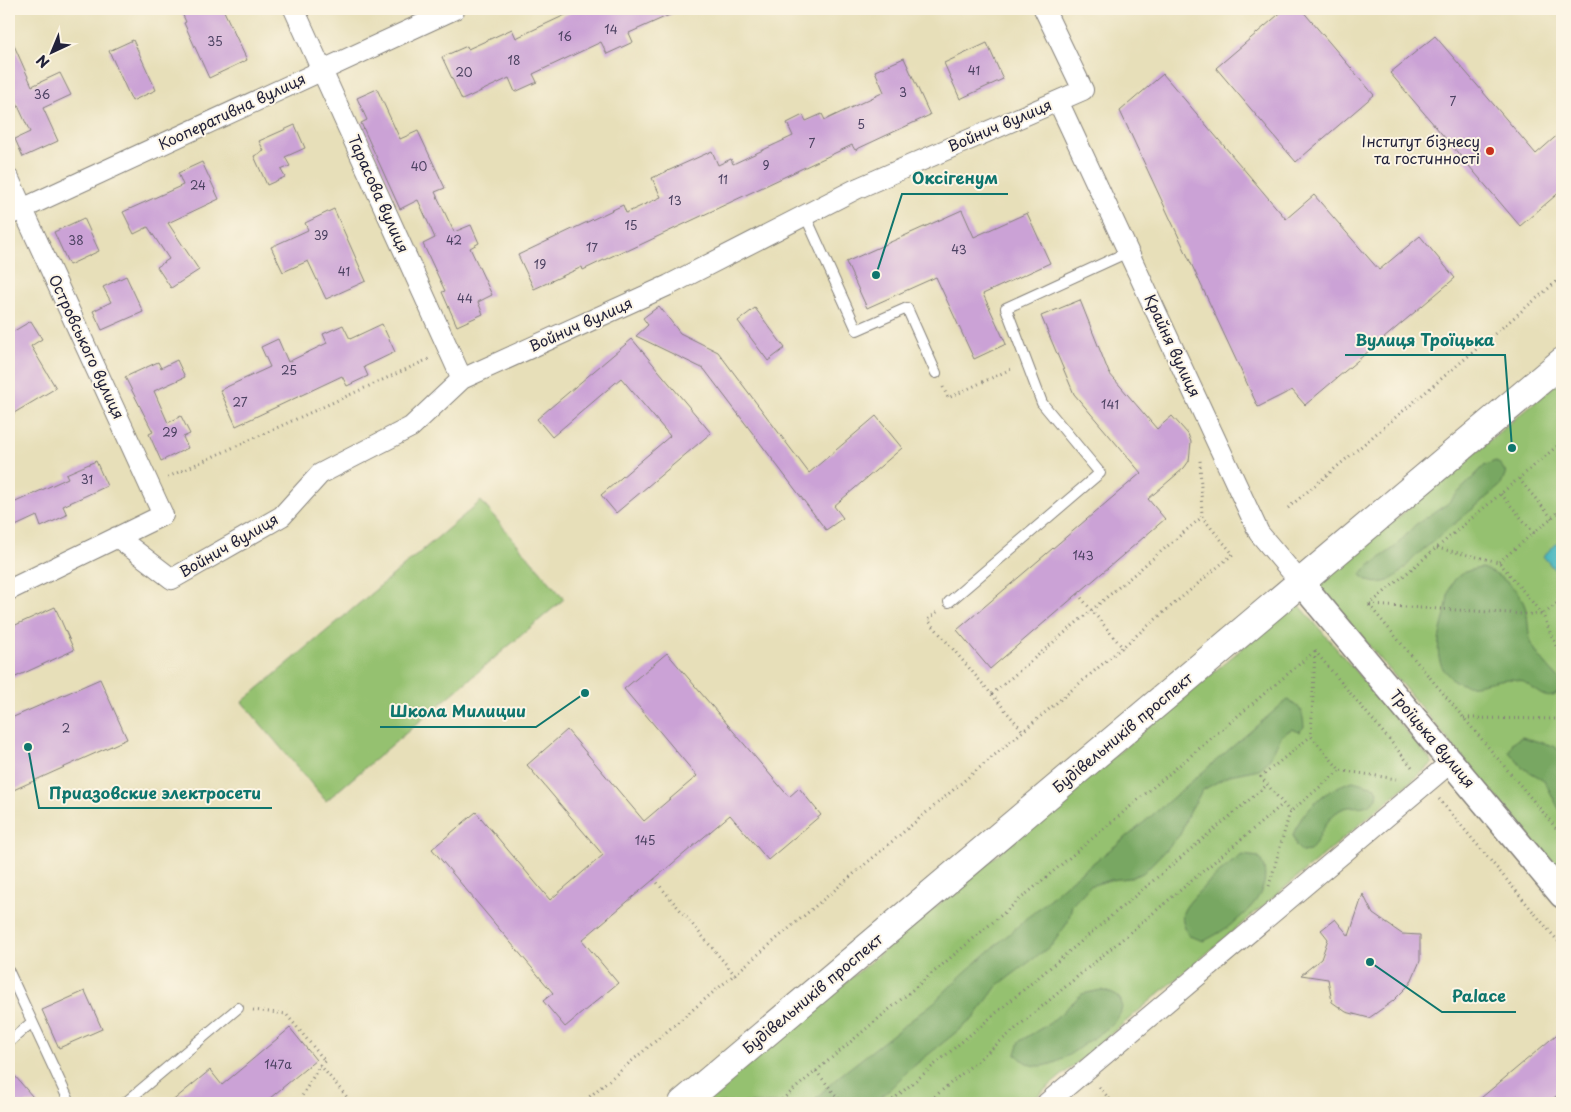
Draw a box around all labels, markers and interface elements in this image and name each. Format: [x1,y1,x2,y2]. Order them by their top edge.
house number: 14 [604,20,618,38]
house number: 16 [558,27,572,45]
north arrow [28,28,78,78]
house number: 35 [207,32,223,50]
text: N [31,50,54,73]
house number: 18 [508,51,520,69]
house number: 41 [968,61,980,79]
house number: 20 [455,63,473,81]
street label: Кооперативна вулиця [154,66,309,155]
house number: 3 [899,83,907,101]
house number: 36 [34,85,50,103]
street label: Войнич вулиця [944,92,1055,157]
house number: 7 [1450,92,1457,110]
house number: 5 [857,115,865,133]
place label: Інститут бізнесу та гостинності [1362,129,1480,169]
street label: Тарасова вулиця [343,131,416,256]
house number: 7 [809,134,816,152]
marker: Інститут бізнесу та гостинності [1484,145,1496,157]
house number: 9 [762,156,770,174]
house number: 40 [411,157,428,175]
callout: Оксігенум [902,163,1008,194]
text: Оксігенум [912,165,998,189]
house number: 11 [718,170,728,188]
house number: 24 [190,176,206,194]
house number: 13 [668,191,682,209]
house number: 15 [624,216,638,234]
house number: 39 [314,226,328,244]
house number: 38 [68,231,84,249]
house number: 42 [446,231,462,249]
house number: 17 [586,238,598,256]
house number: 43 [951,240,967,258]
house number: 19 [534,255,546,273]
house number: 41 [338,262,350,280]
street label: Островського вулиця [44,270,131,422]
house number: 44 [457,289,473,307]
street label: Крайня вулиця [1139,290,1207,401]
street label: Войнич вулиця [525,291,636,357]
callout: Вулиця Троїцька [1345,324,1505,355]
text: Вулиця Троїцька [1355,327,1495,351]
house number: 25 [281,361,297,379]
house number: 27 [233,393,248,411]
house number: 141 [1101,395,1119,413]
house number: 29 [162,423,178,441]
house number: 31 [81,470,93,488]
street label: Войнич вулиця [174,507,282,582]
house number: 143 [1072,546,1094,564]
street label: Будівельників проспект [1047,666,1198,798]
street label: Троїцька вулиця [1385,684,1481,792]
callout: Школа Милиции [380,696,536,727]
text: Школа Милиции [390,698,526,722]
house number: 2 [62,719,70,737]
callout: Приазовские электросети [39,777,272,808]
text: Приазовские электросети [49,780,261,804]
house number: 145 [635,831,655,849]
street label: Будівельників проспект [737,927,888,1059]
callout: Palace [1442,981,1516,1012]
text: Palace [1452,983,1506,1007]
house number: 147а [264,1055,292,1073]

